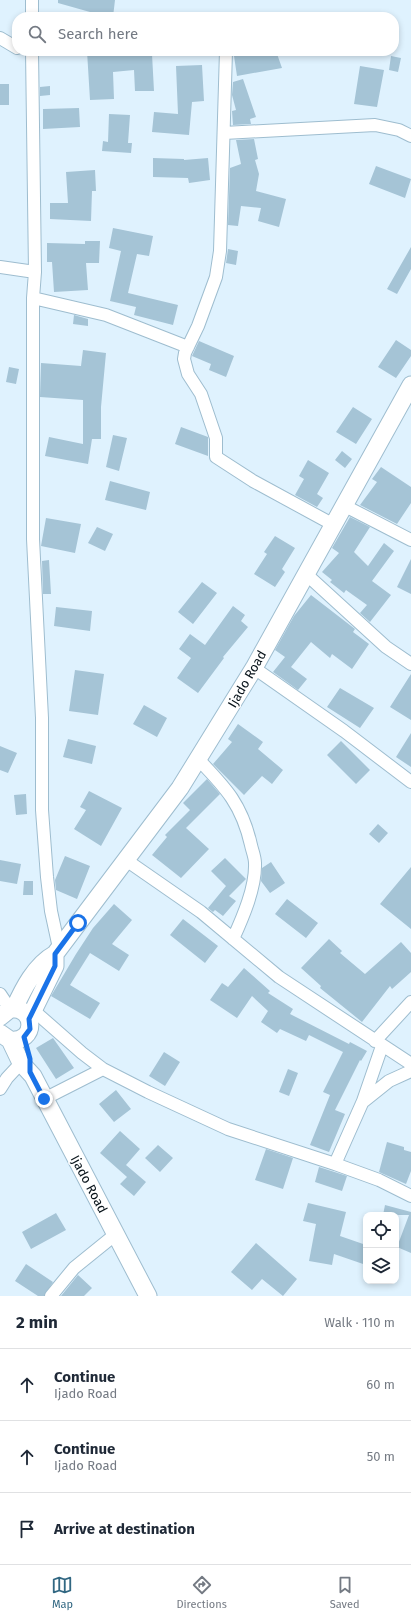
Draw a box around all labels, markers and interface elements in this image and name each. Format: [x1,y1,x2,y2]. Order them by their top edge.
search box [12,12,399,56]
icon: search [26,23,48,45]
text: Search here [58,25,138,43]
street label: Ijado Road [225,648,269,710]
route start [69,914,87,932]
route end [35,1090,53,1108]
street label: Ijado Road [68,1153,110,1215]
map controls [363,1212,399,1284]
button: locate [363,1212,399,1248]
button: layers [363,1248,399,1284]
text: 2 min [16,1312,58,1333]
text: Walk · 110 m [324,1315,395,1330]
text: Continue [54,1368,115,1386]
icon: ahead [16,1374,38,1396]
text: 60 m [366,1377,395,1392]
text: Ijado Road [54,1386,117,1401]
text: Continue [54,1440,115,1458]
icon: ahead [16,1446,38,1468]
text: 50 m [367,1449,395,1464]
text: Ijado Road [54,1458,117,1473]
icon: arrive [16,1518,38,1540]
text: Arrive at destination [54,1520,195,1538]
tab: Map [51,1574,73,1611]
tab: Directions [176,1574,227,1611]
tab: Saved [330,1574,360,1611]

